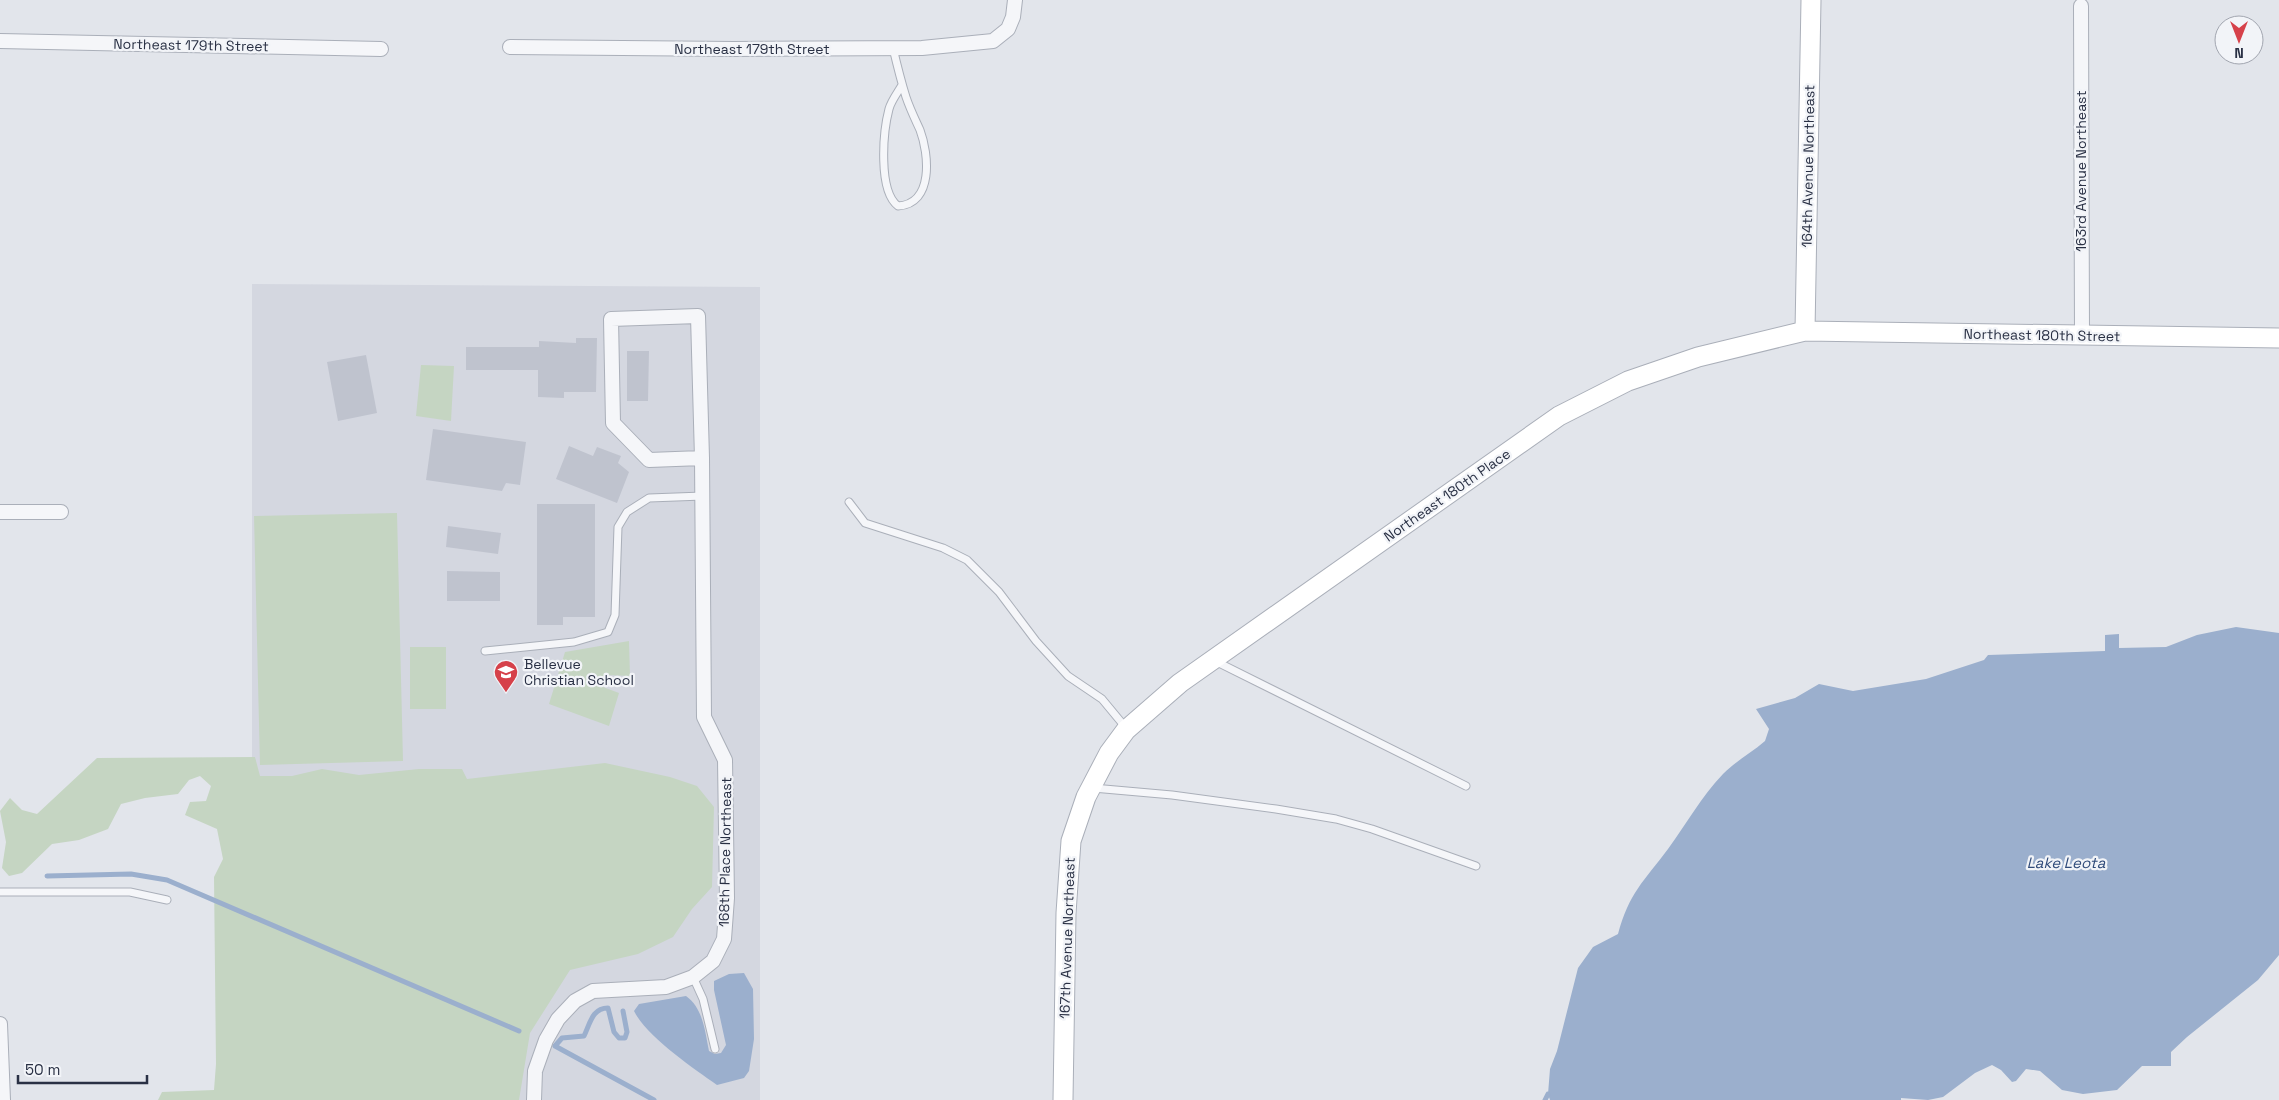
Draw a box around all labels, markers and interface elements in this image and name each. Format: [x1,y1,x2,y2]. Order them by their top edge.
north arrow [2214,15,2264,65]
street label: Northeast 179th Street [113,35,269,55]
street label: Northeast 179th Street [674,40,830,58]
text: N [2234,44,2244,62]
street label: 164th Avenue Northeast [1798,84,1818,248]
street label: 163rd Avenue Northeast [2072,90,2090,252]
street label: Northeast 180th Street [1963,325,2121,345]
street label: Northeast 180th Place [1380,445,1514,545]
place label: Bellevue Christian School [524,655,634,689]
school or university icon: Bellevue Christian School [493,659,519,693]
street label: 168th Place Northeast [715,777,735,927]
water label: Lake Leota [2027,853,2106,872]
street label: 167th Avenue Northeast [1055,857,1079,1019]
scale bar [18,1052,146,1084]
text: 50 m [25,1060,60,1079]

